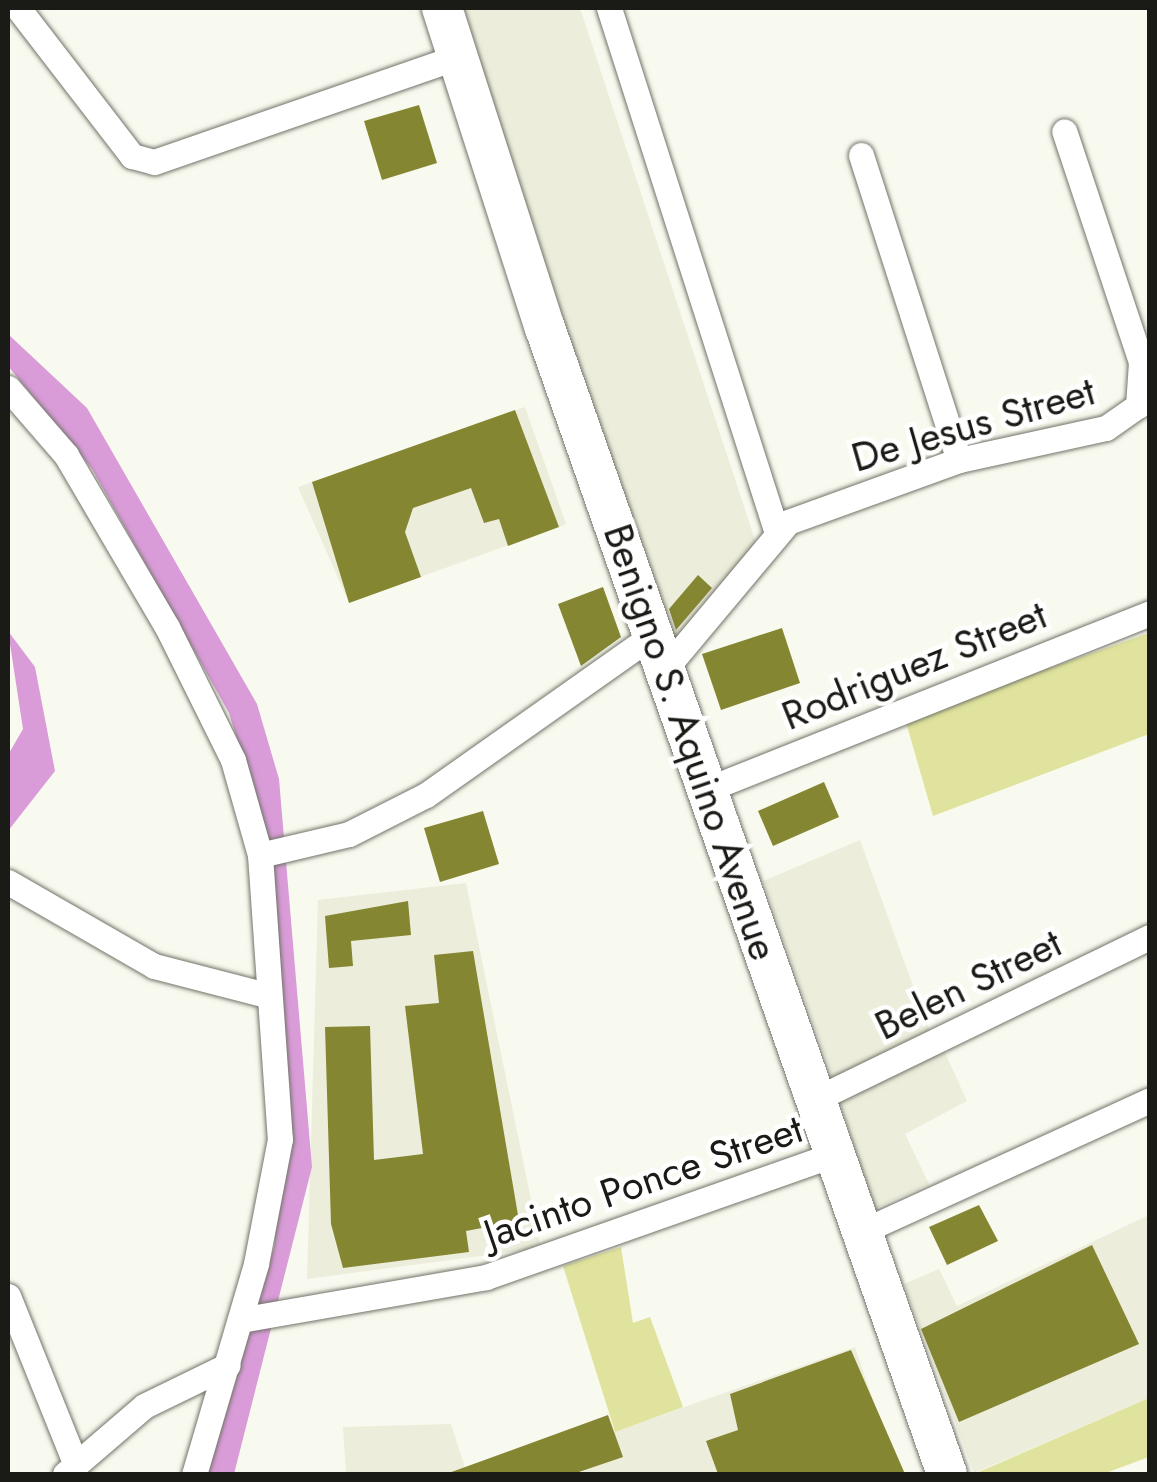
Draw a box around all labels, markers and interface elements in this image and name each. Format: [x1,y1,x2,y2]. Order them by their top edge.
street label: De Jesus Street [846,366,1100,482]
street label: Benigno S. Aquino Avenue [594,518,788,966]
street label: Rodriguez Street [775,590,1053,740]
street label: Belen Street [867,918,1069,1050]
street label: Jacinto Ponce Street [478,1104,808,1258]

